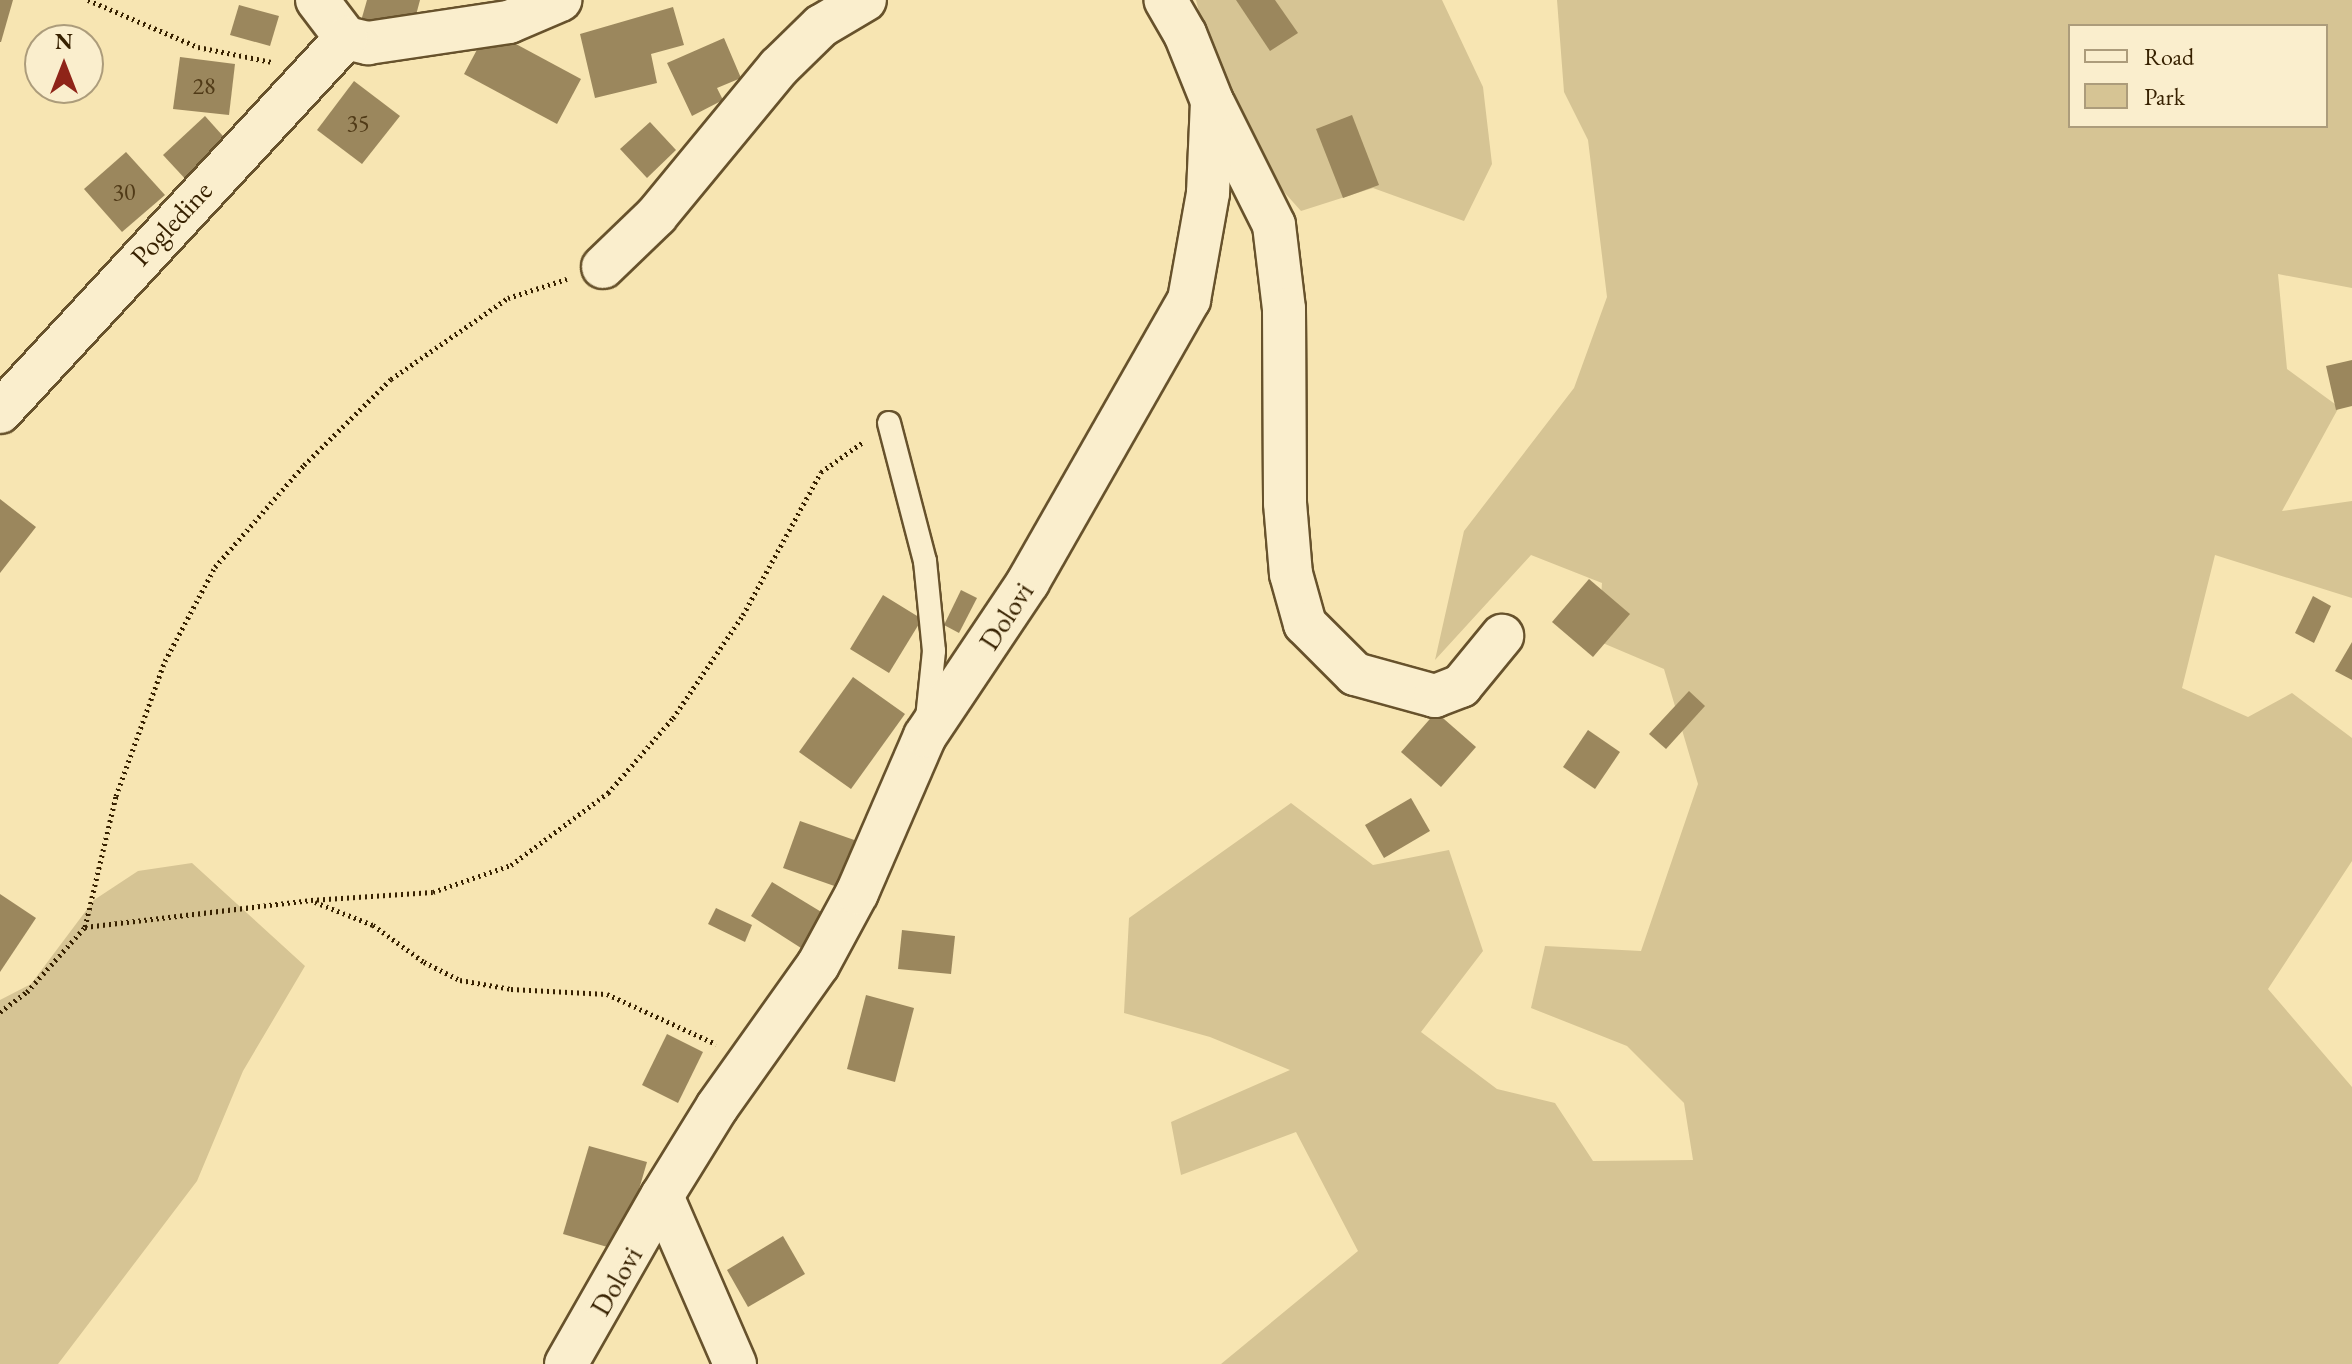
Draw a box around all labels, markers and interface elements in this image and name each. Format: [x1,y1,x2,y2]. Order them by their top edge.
north arrow [24,24,104,104]
legend [2068,24,2328,128]
text: N [55,27,73,56]
text: Road [2144,41,2194,72]
house number: 28 [192,72,216,100]
text: Park [2144,81,2185,112]
house number: 35 [346,109,370,137]
street label: Pogledine [123,173,219,273]
house number: 30 [112,178,136,206]
street label: Dolovi [972,576,1040,656]
street label: Dolovi [583,1241,649,1321]

